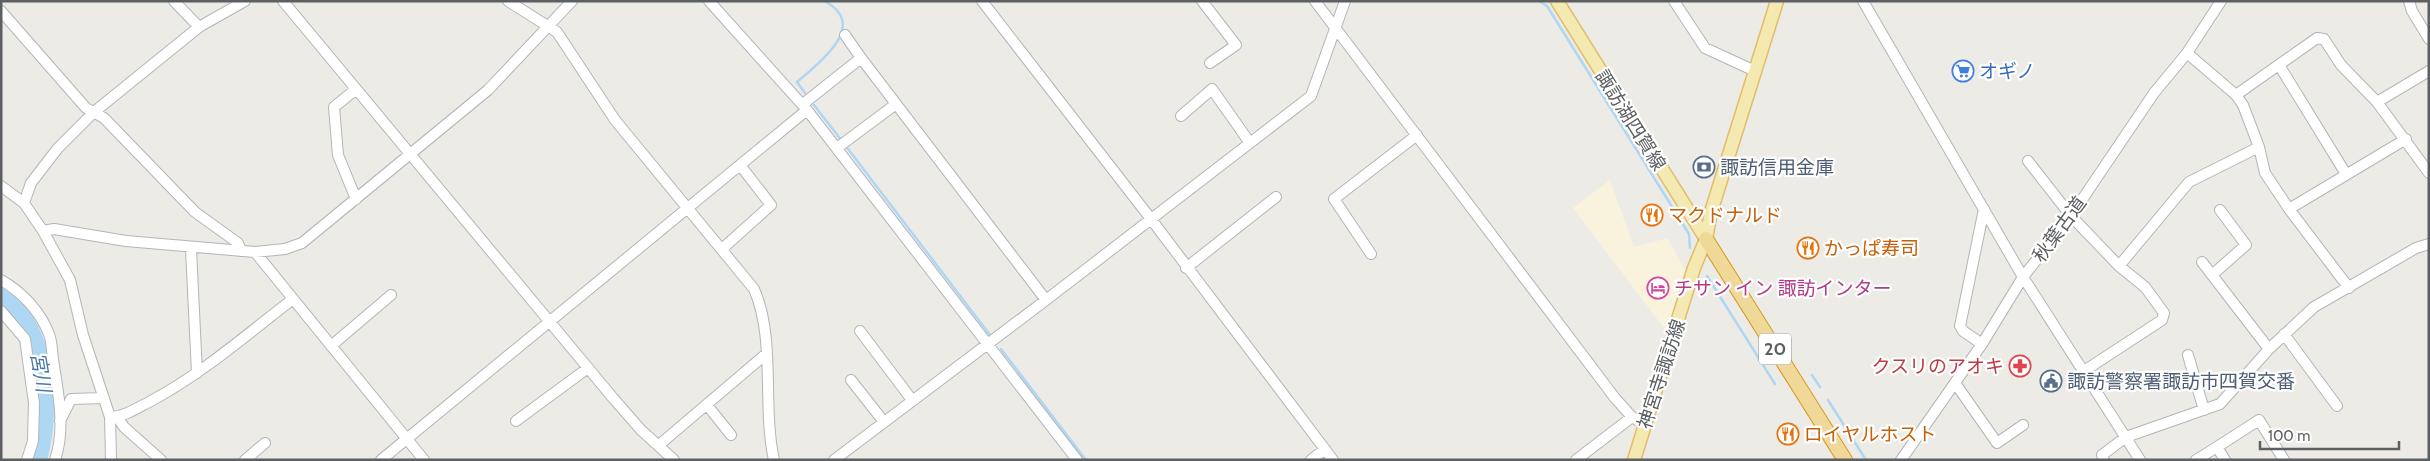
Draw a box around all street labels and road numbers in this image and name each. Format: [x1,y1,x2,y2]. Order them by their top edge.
street label: 諏訪湖四賀線 [1591,66,1671,175]
street label: 秋葉古道 [2028,192,2091,267]
street label: 神宮寺諏訪線 [1633,316,1690,432]
road number: 20 [1759,334,1791,364]

